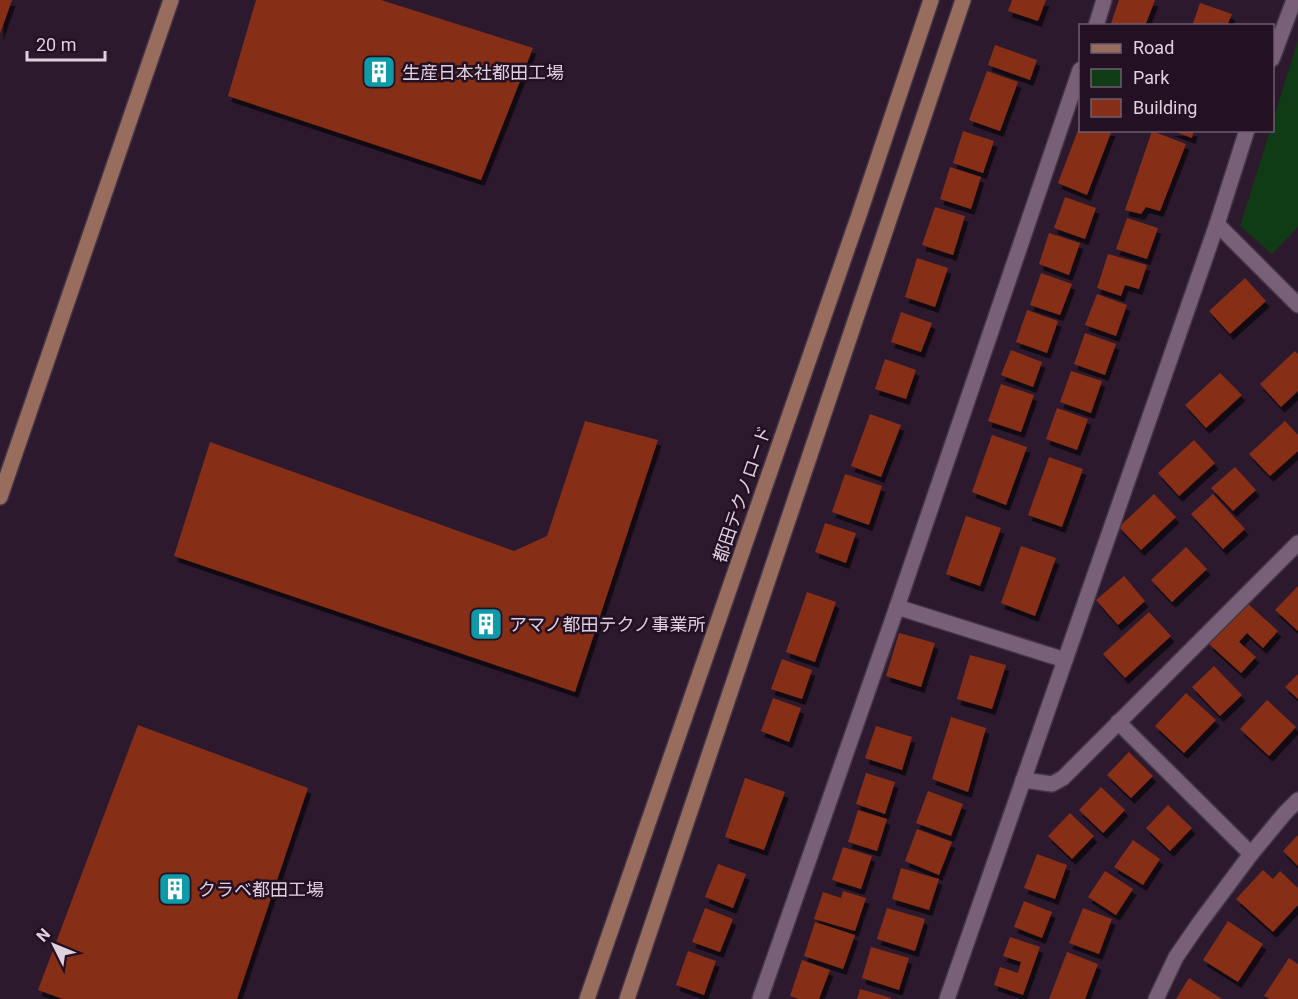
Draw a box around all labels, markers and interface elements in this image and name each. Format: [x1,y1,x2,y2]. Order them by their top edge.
scale bar [27,24,105,62]
legend [1079,24,1274,132]
text: 20 m [36,34,76,55]
text: Road [1133,37,1174,58]
building icon: 生産日本社都田工場 [361,54,397,90]
place label: 生産日本社都田工場 [402,62,564,83]
text: Park [1133,67,1170,88]
text: Building [1133,97,1197,118]
street label: 都田テクノロード [709,423,775,565]
building icon: アマノ都田テクノ事業所 [468,606,504,642]
place label: アマノ都田テクノ事業所 [509,614,705,635]
building icon: クラベ都田工場 [157,871,193,907]
place label: クラベ都田工場 [198,879,324,900]
north arrow [24,915,84,975]
text: N [33,925,54,946]

